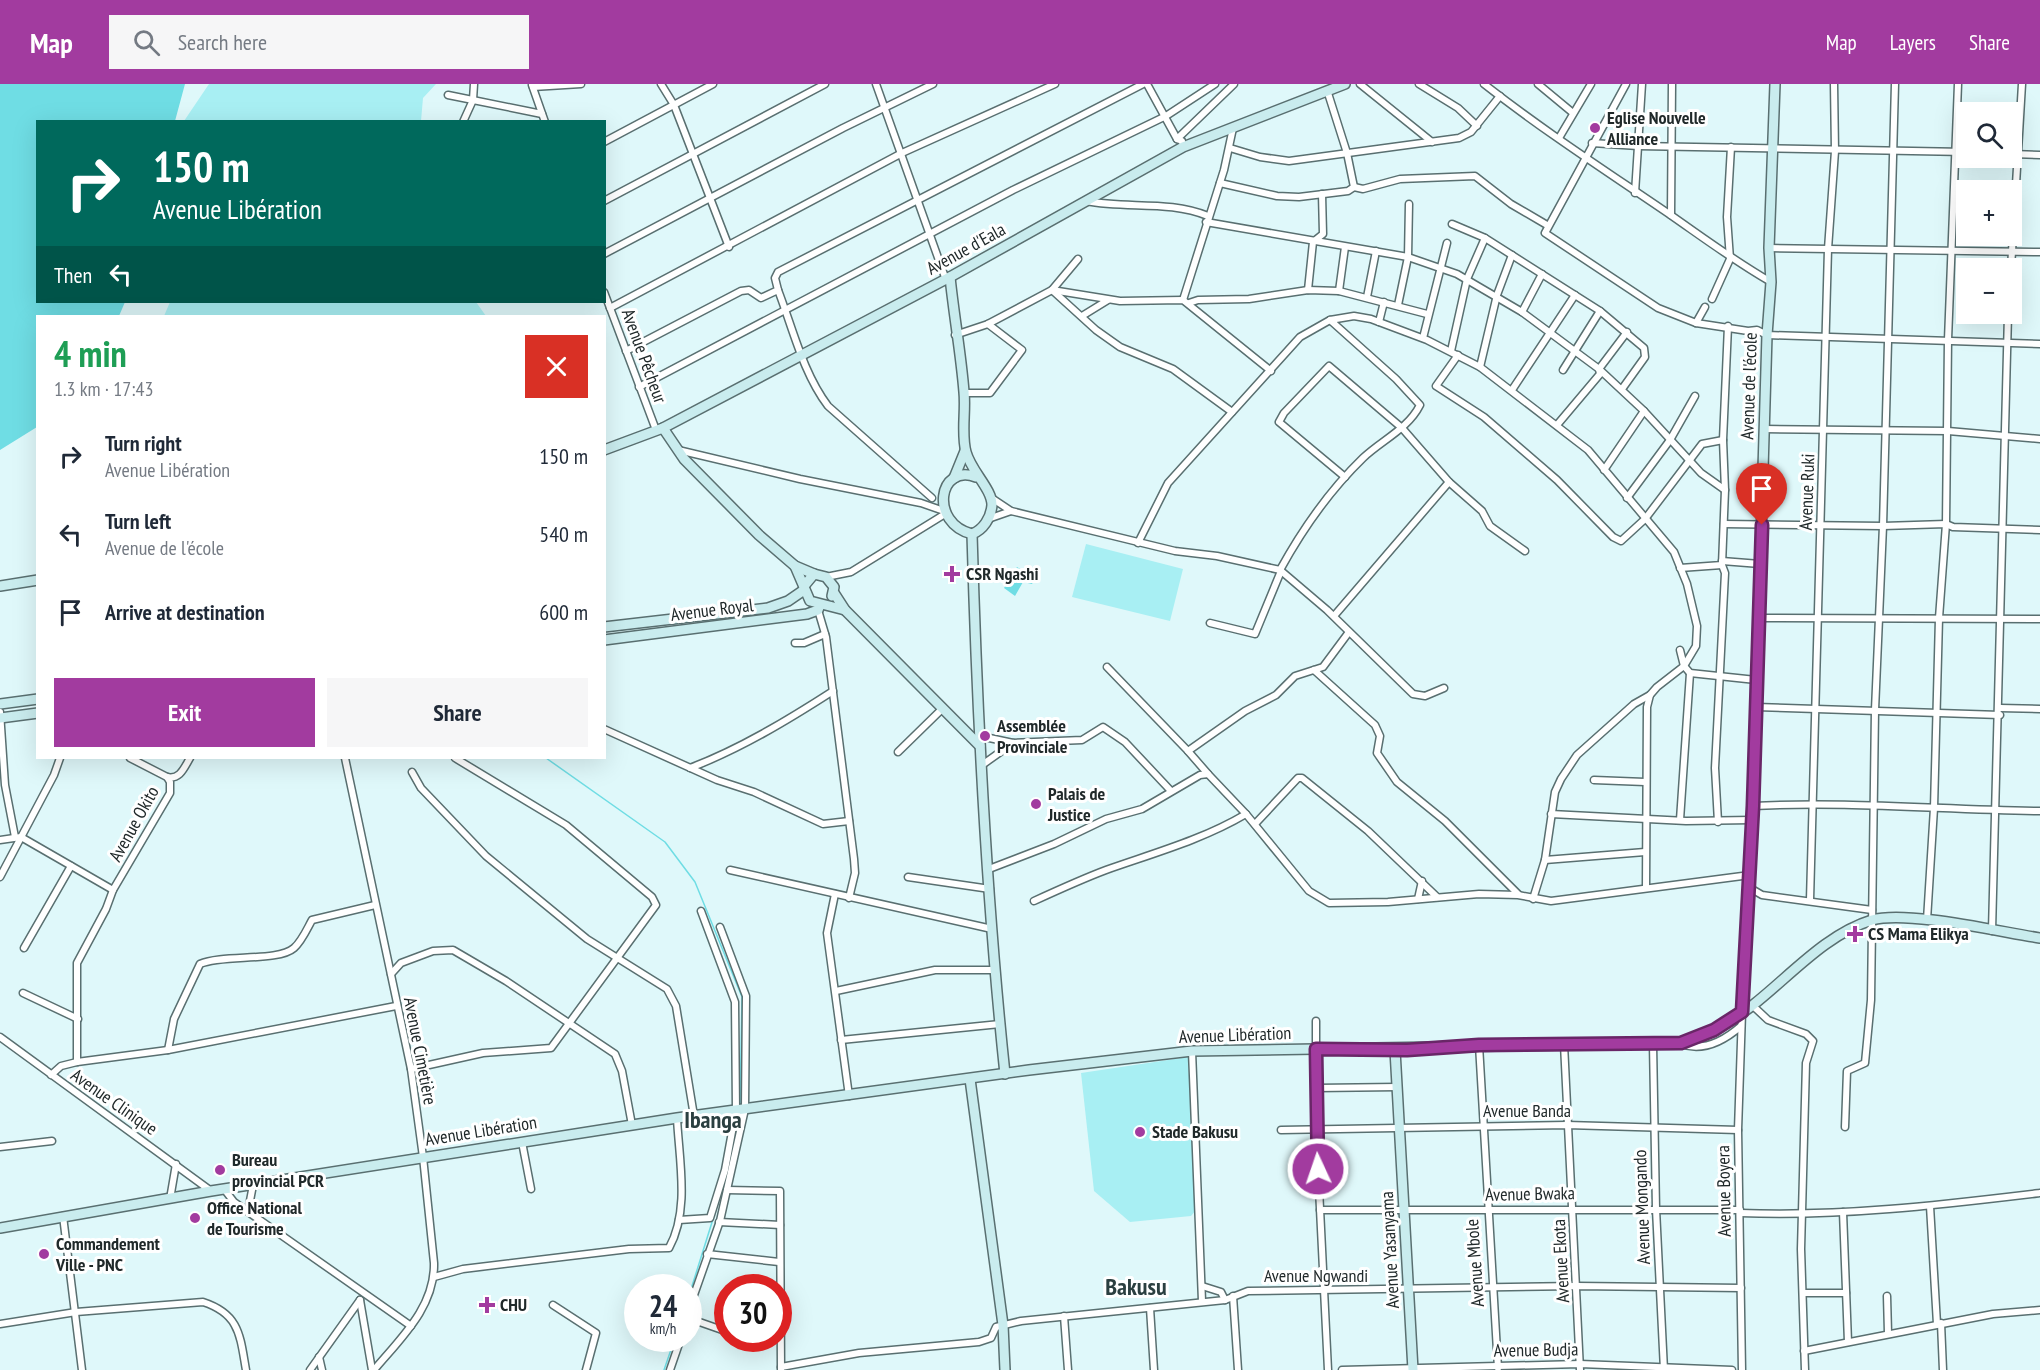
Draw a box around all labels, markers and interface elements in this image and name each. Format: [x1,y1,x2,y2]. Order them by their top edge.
search box [109,15,529,69]
text: Map [30,24,73,61]
icon: search [130,26,163,59]
text: Search here [178,28,267,56]
text: Map [1826,29,1857,56]
text: Layers [1890,29,1936,56]
text: Share [1969,29,2010,56]
map controls [1956,102,2022,324]
button: search [1956,102,2022,168]
place label: Eglise Nouvelle Alliance [1606,106,1706,150]
marker: Eglise Nouvelle Alliance [1588,121,1602,135]
text: 150 m [153,139,250,194]
icon: right [54,144,132,222]
button: + [1956,180,2022,246]
text: Avenue Libération [153,192,322,226]
street label: Avenue d'Eala [922,217,1009,280]
icon: left [104,258,137,291]
button: − [1956,258,2022,324]
text: Then [54,261,92,289]
street label: Avenue Pêcheur [617,306,672,406]
text: 4 min [54,330,127,377]
street label: Avenue de l'école [1735,332,1762,440]
button: close [525,335,588,398]
text: 1.3 km · 17:43 [54,376,153,402]
text: Turn right [105,429,182,457]
icon: right [54,440,87,473]
text: 150 m [539,442,588,470]
street label: Avenue Ruki [1794,453,1819,531]
text: Avenue Libération [105,457,230,483]
pin [1736,463,1787,525]
icon: arrive [1745,472,1778,505]
text: Turn left [105,507,171,535]
icon: left [54,518,87,551]
text: 540 m [539,520,588,548]
text: Avenue de l'école [105,535,224,561]
place label: CSR Ngashi [966,562,1038,585]
marker: CSR Ngashi [943,565,961,583]
street label: Avenue Royal [669,593,755,626]
icon: arrive [54,596,87,629]
text: Arrive at destination [105,598,265,626]
text: 600 m [539,598,588,626]
button: Exit [54,678,315,747]
button: Share [327,678,588,747]
place label: Assemblée Provinciale [996,714,1068,758]
marker: Assemblée Provinciale [978,729,992,743]
street label: Avenue Okito [103,782,164,865]
place label: Palais de Justice [1047,782,1105,826]
marker: Palais de Justice [1029,797,1043,811]
place label: CS Mama Elikya [1868,922,1969,945]
marker: CS Mama Elikya [1846,925,1864,943]
street label: Avenue Cimetière [399,995,442,1107]
street label: Avenue Libération [1178,1021,1292,1048]
street label: Avenue Clinique [67,1063,162,1140]
street label: Avenue Banda [1483,1099,1571,1122]
district label: Ibanga [684,1104,742,1135]
street label: Avenue Libération [423,1110,538,1151]
place label: Stade Bakusu [1152,1120,1238,1143]
marker: Stade Bakusu [1133,1125,1147,1139]
position arrow [1286,1137,1350,1201]
street label: Avenue Boyera [1711,1145,1736,1237]
place label: Bureau provincial PCR [232,1148,324,1192]
street label: Avenue Mongando [1628,1149,1655,1265]
marker: Bureau provincial PCR [213,1163,227,1177]
street label: Avenue Bwaka [1485,1181,1575,1206]
street label: Avenue Yasanyama [1375,1191,1404,1309]
place label: Office National de Tourisme [207,1196,302,1240]
marker: Office National de Tourisme [188,1211,202,1225]
street label: Avenue Mbole [1460,1218,1489,1308]
street label: Avenue Ekota [1547,1219,1574,1303]
place label: Commandement Ville - PNC [55,1232,161,1276]
marker: Commandement Ville - PNC [37,1247,51,1261]
street label: Avenue Ngwandi [1264,1264,1368,1287]
district label: Bakusu [1105,1271,1167,1302]
speed limit sign: 30 [714,1274,792,1352]
text: 24 [649,1286,677,1325]
place label: CHU [500,1293,527,1316]
marker: CHU [478,1296,496,1314]
text: km/h [650,1319,676,1338]
street label: Avenue Budja [1494,1337,1578,1362]

